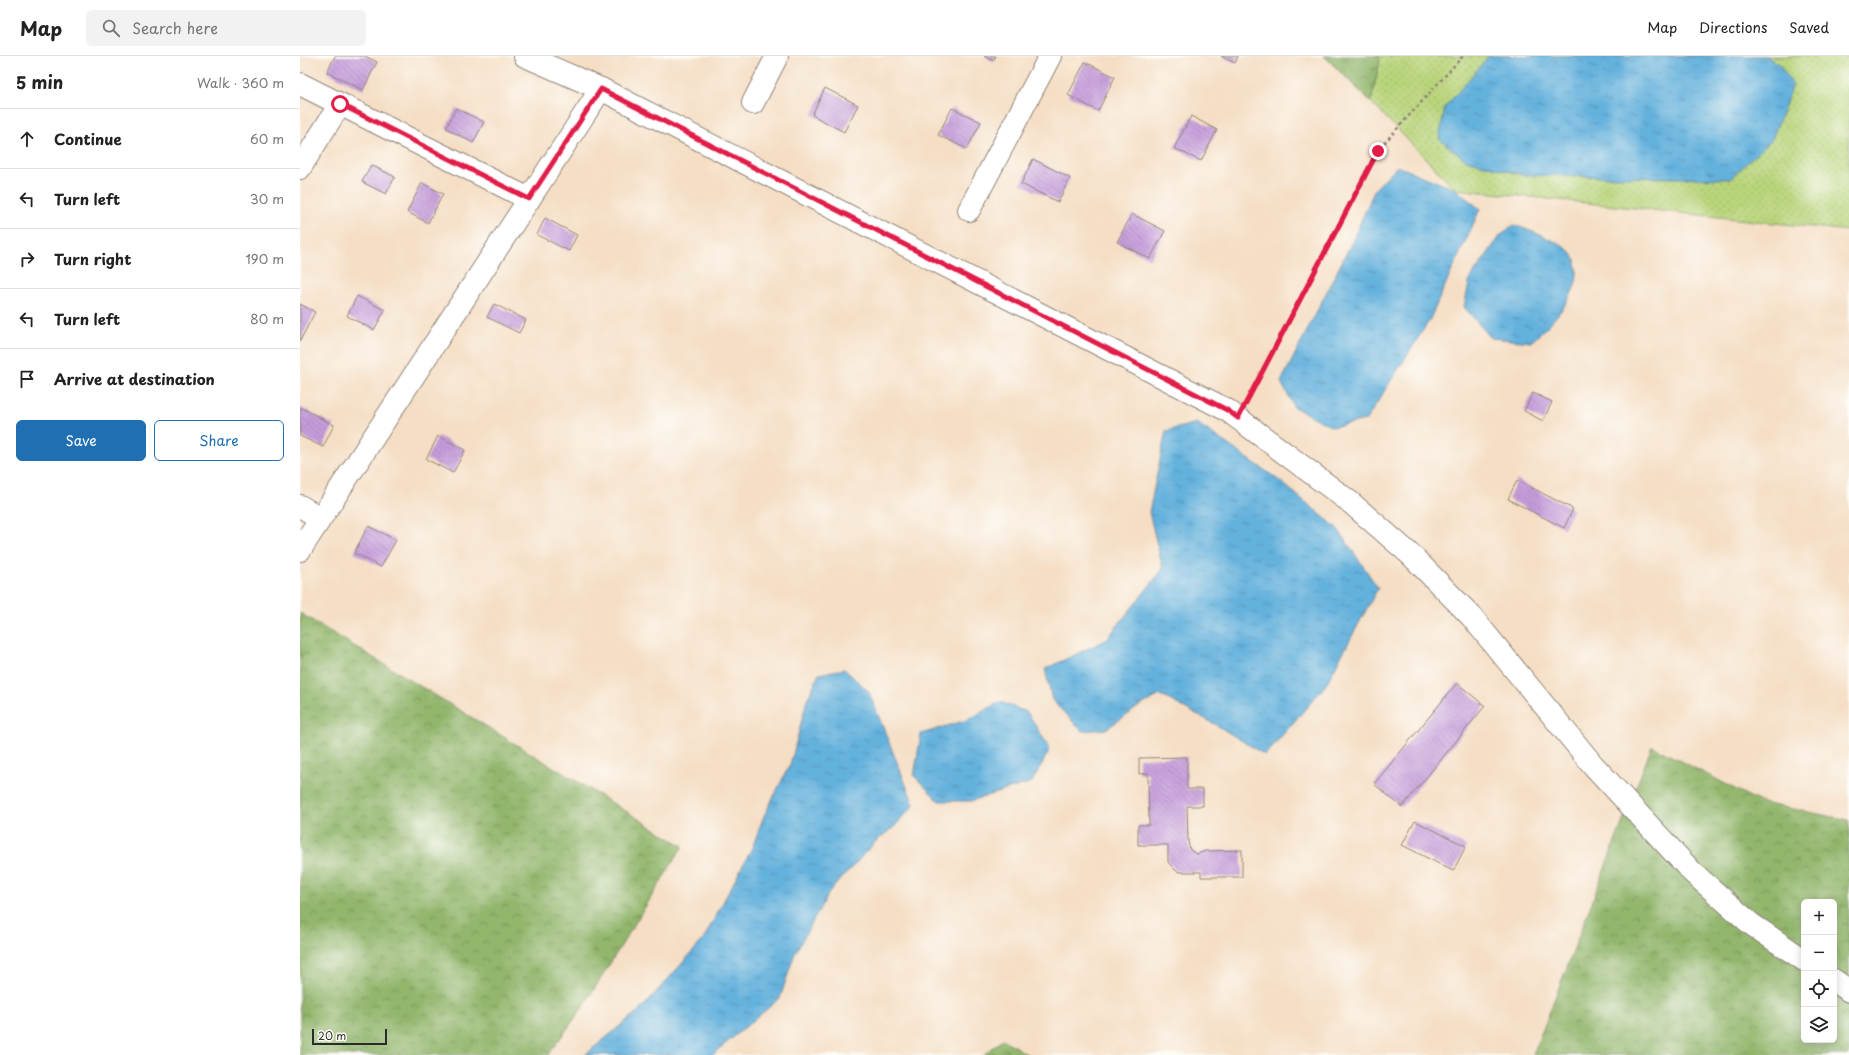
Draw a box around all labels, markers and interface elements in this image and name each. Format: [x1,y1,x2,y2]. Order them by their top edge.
search box [86,10,366,46]
text: Map [20,14,62,42]
text: Search here [132,16,218,39]
icon: search [100,17,122,39]
text: Map [1647,17,1677,38]
text: Directions [1699,17,1767,38]
text: Saved [1789,17,1829,38]
text: 5 min [16,69,63,95]
text: Walk · 360 m [197,73,284,92]
route start [331,95,349,113]
text: Continue [54,127,122,150]
icon: ahead [16,128,38,150]
text: 60 m [250,129,284,148]
route end [1369,142,1387,160]
text: Turn left [54,187,120,210]
icon: left [16,188,38,210]
text: 30 m [250,189,284,208]
text: Turn right [54,247,131,270]
icon: right [16,248,38,270]
text: 190 m [245,249,284,268]
text: Turn left [54,307,120,330]
icon: left [16,308,38,330]
text: 80 m [250,309,284,328]
text: Arrive at destination [54,367,215,390]
icon: arrive [16,368,38,390]
button: Save [16,420,146,461]
button: Share [154,420,284,461]
map controls [1801,899,1837,1043]
button: + [1801,899,1837,935]
button: − [1801,935,1837,971]
button: locate [1801,971,1837,1007]
button: layers [1801,1007,1837,1043]
scale bar [312,1027,387,1046]
text: 20 m [318,1027,346,1044]

